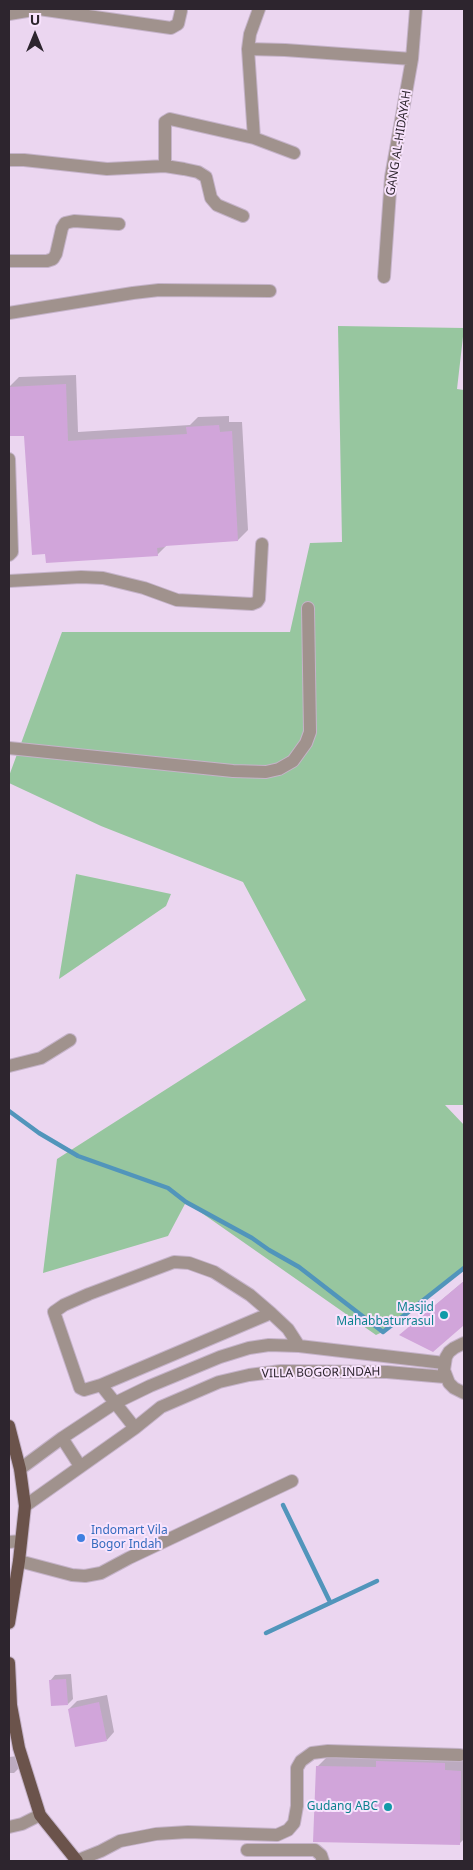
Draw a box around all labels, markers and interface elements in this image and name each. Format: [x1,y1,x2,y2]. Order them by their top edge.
north arrow [10,10,60,60]
text: U [30,10,40,29]
street label: GANG AL-HIDAYAH [384,89,414,197]
place label: Masjid Mahabbaturrasul [336,1301,434,1329]
marker: Masjid Mahabbaturrasul [438,1309,450,1321]
street label: VILLA BOGOR INDAH [262,1365,380,1381]
place label: Indomart Vila Bogor Indah [91,1524,168,1552]
marker: Indomart Vila Bogor Indah [75,1532,87,1544]
place label: Gudang ABC [307,1800,378,1814]
marker: Gudang ABC [382,1801,394,1813]

